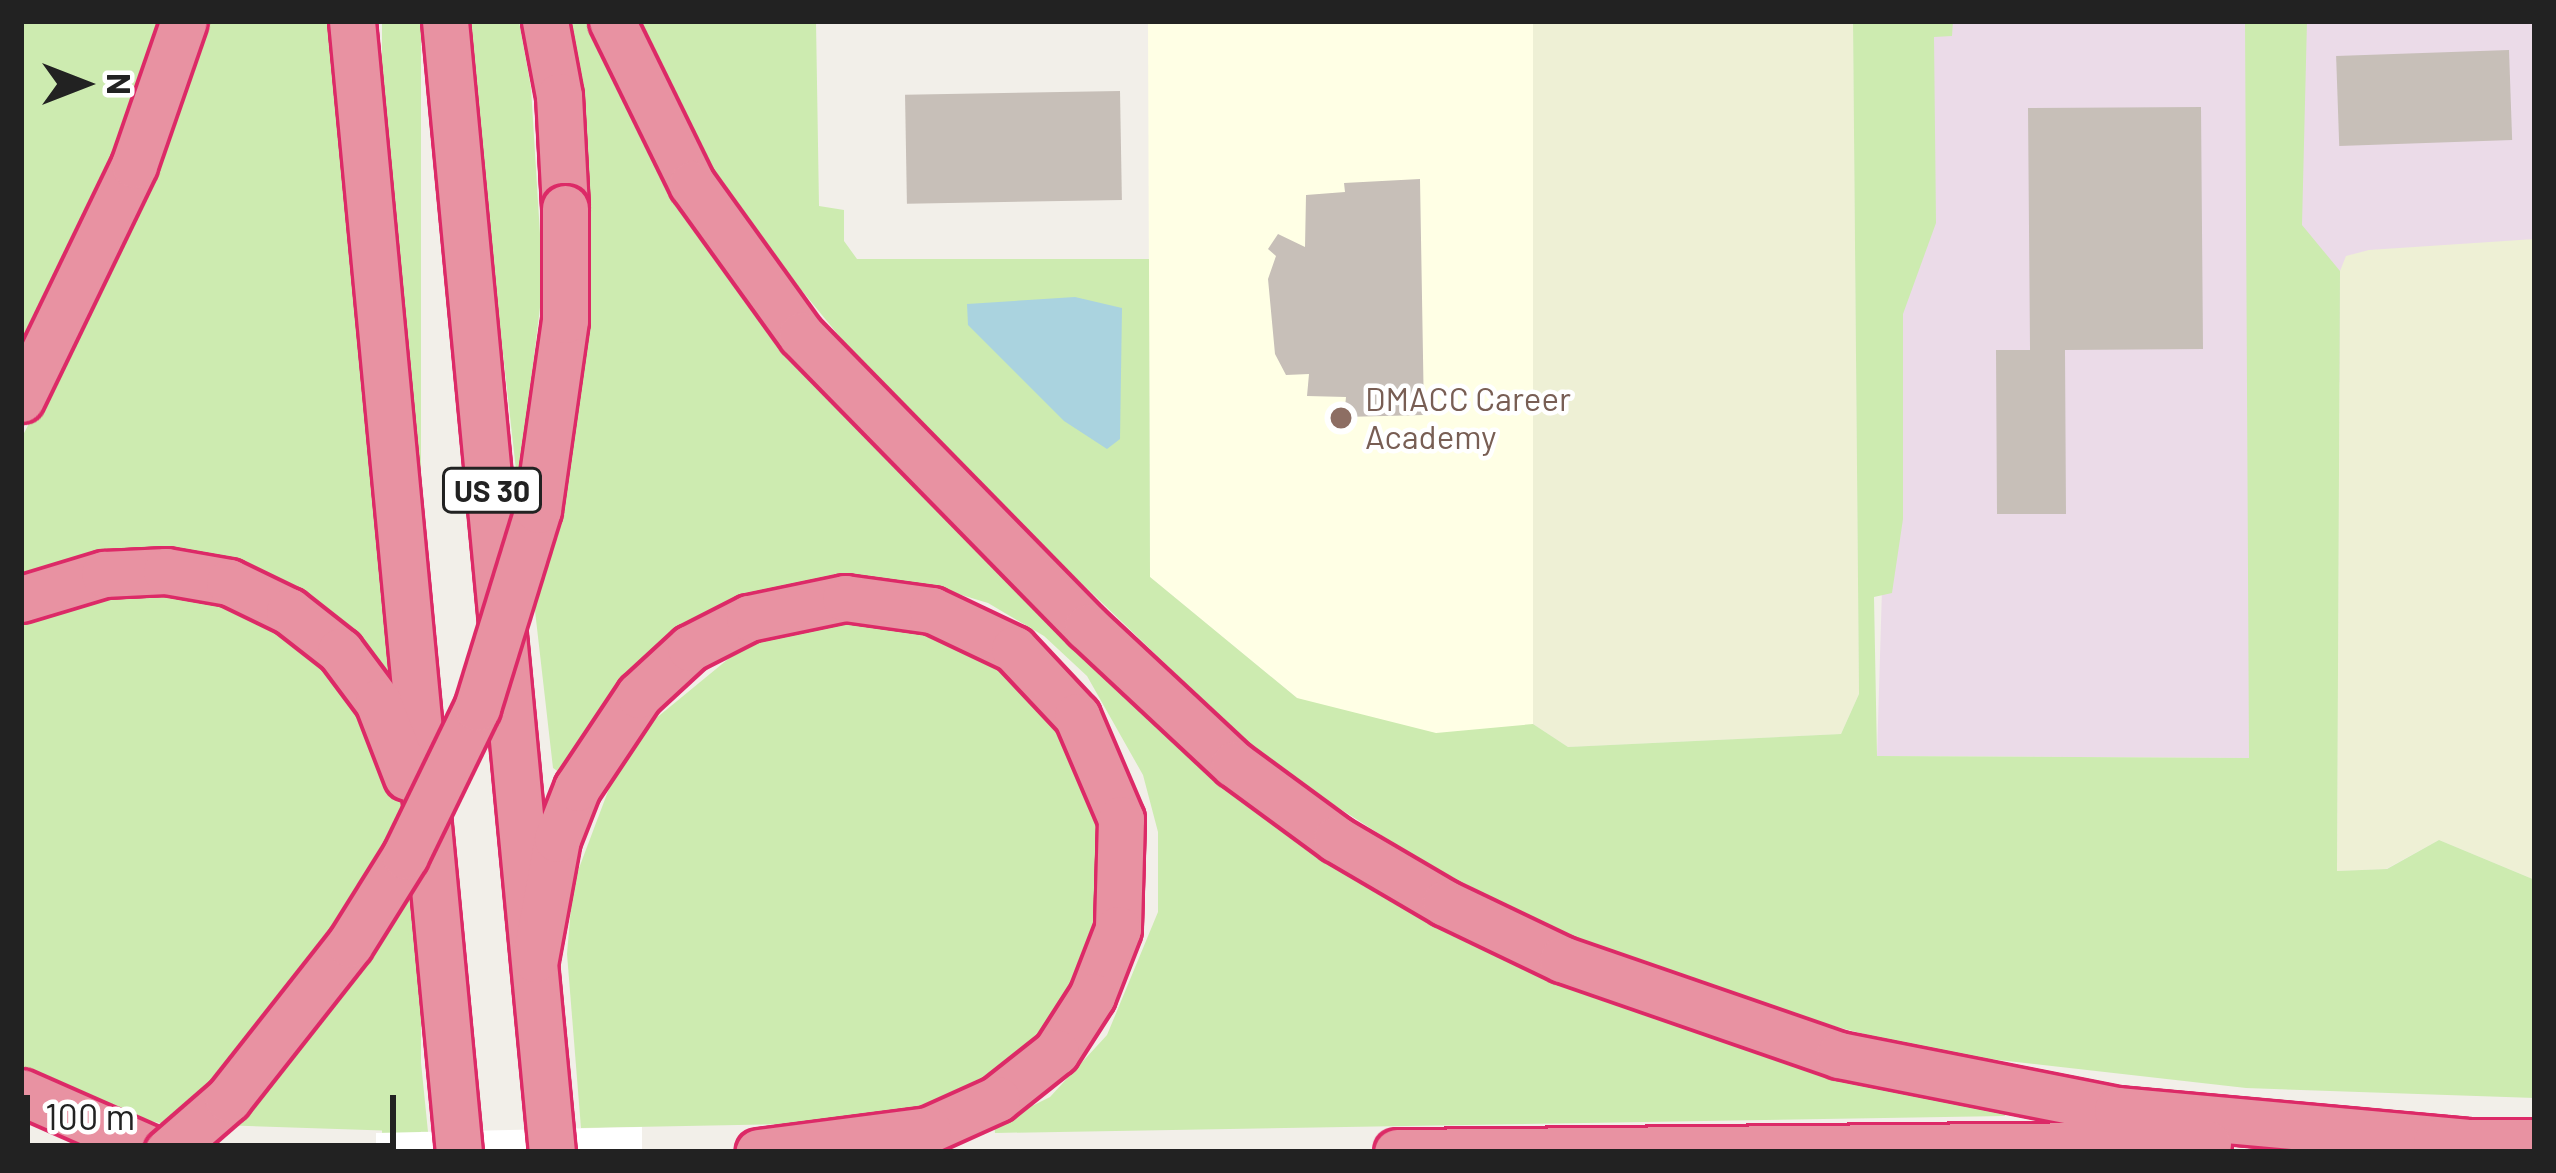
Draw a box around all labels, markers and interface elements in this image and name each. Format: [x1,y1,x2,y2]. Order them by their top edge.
north arrow [24,24,144,144]
text: N [100,73,140,95]
place label: DMACC Career Academy [1365,379,1571,457]
marker: DMACC Career Academy [1328,405,1354,431]
road number: US 30 [441,466,543,514]
scale bar [30,1071,402,1145]
text: 100 m [45,1094,135,1137]

